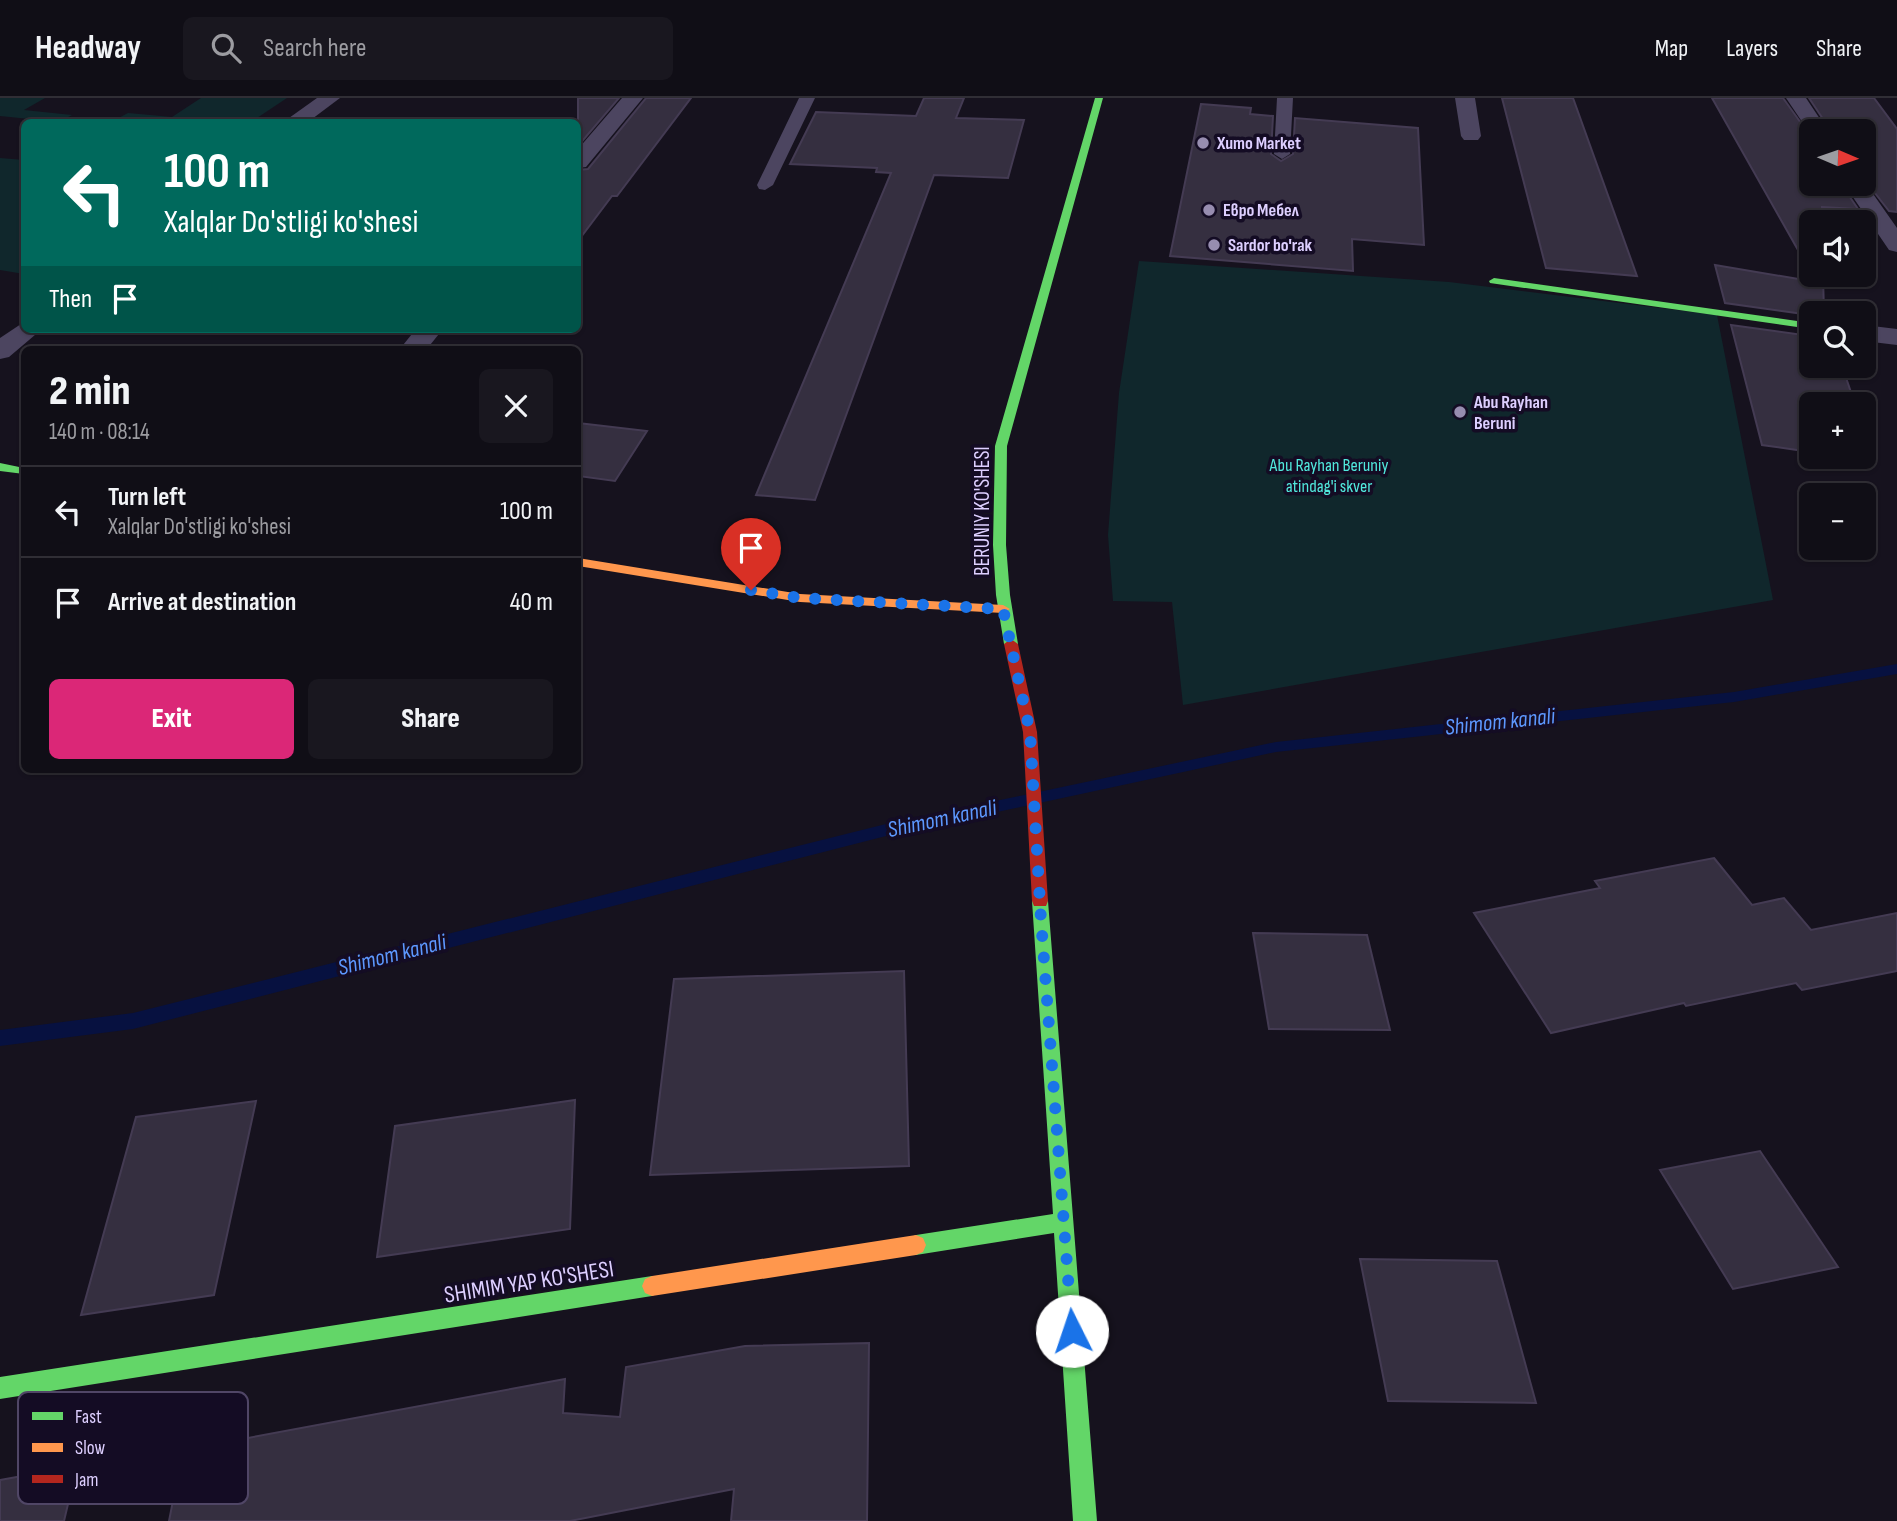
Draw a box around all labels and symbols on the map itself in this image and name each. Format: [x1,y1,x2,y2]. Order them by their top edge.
north arrow [1799,119,1876,196]
place label: Xumo Market [1216,133,1301,154]
marker: Xumo Market [1195,135,1211,151]
place label: Евро Мебел [1223,200,1300,221]
marker: Евро Мебел [1201,202,1217,218]
place label: Sardor bo'rak [1228,235,1312,256]
marker: Sardor bo'rak [1206,237,1222,253]
place label: Abu Rayhan Beruni [1473,392,1548,434]
marker: Abu Rayhan Beruni [1452,404,1468,420]
street label: BERUNIY KO'SHESI [970,446,995,576]
park label: Abu Rayhan Beruniy atindag'i skver [1269,455,1388,497]
pin [721,518,781,590]
water label: Shimom kanali [1443,702,1557,742]
water label: Shimom kanali [885,794,1000,844]
water label: Shimom kanali [335,928,450,982]
street label: SHIMIM YAP KO'SHESI [442,1254,616,1310]
position arrow [1035,1294,1109,1368]
legend [18,1392,248,1504]
text: Fast [75,1406,102,1429]
text: Slow [75,1437,105,1460]
text: Jam [74,1469,98,1492]

